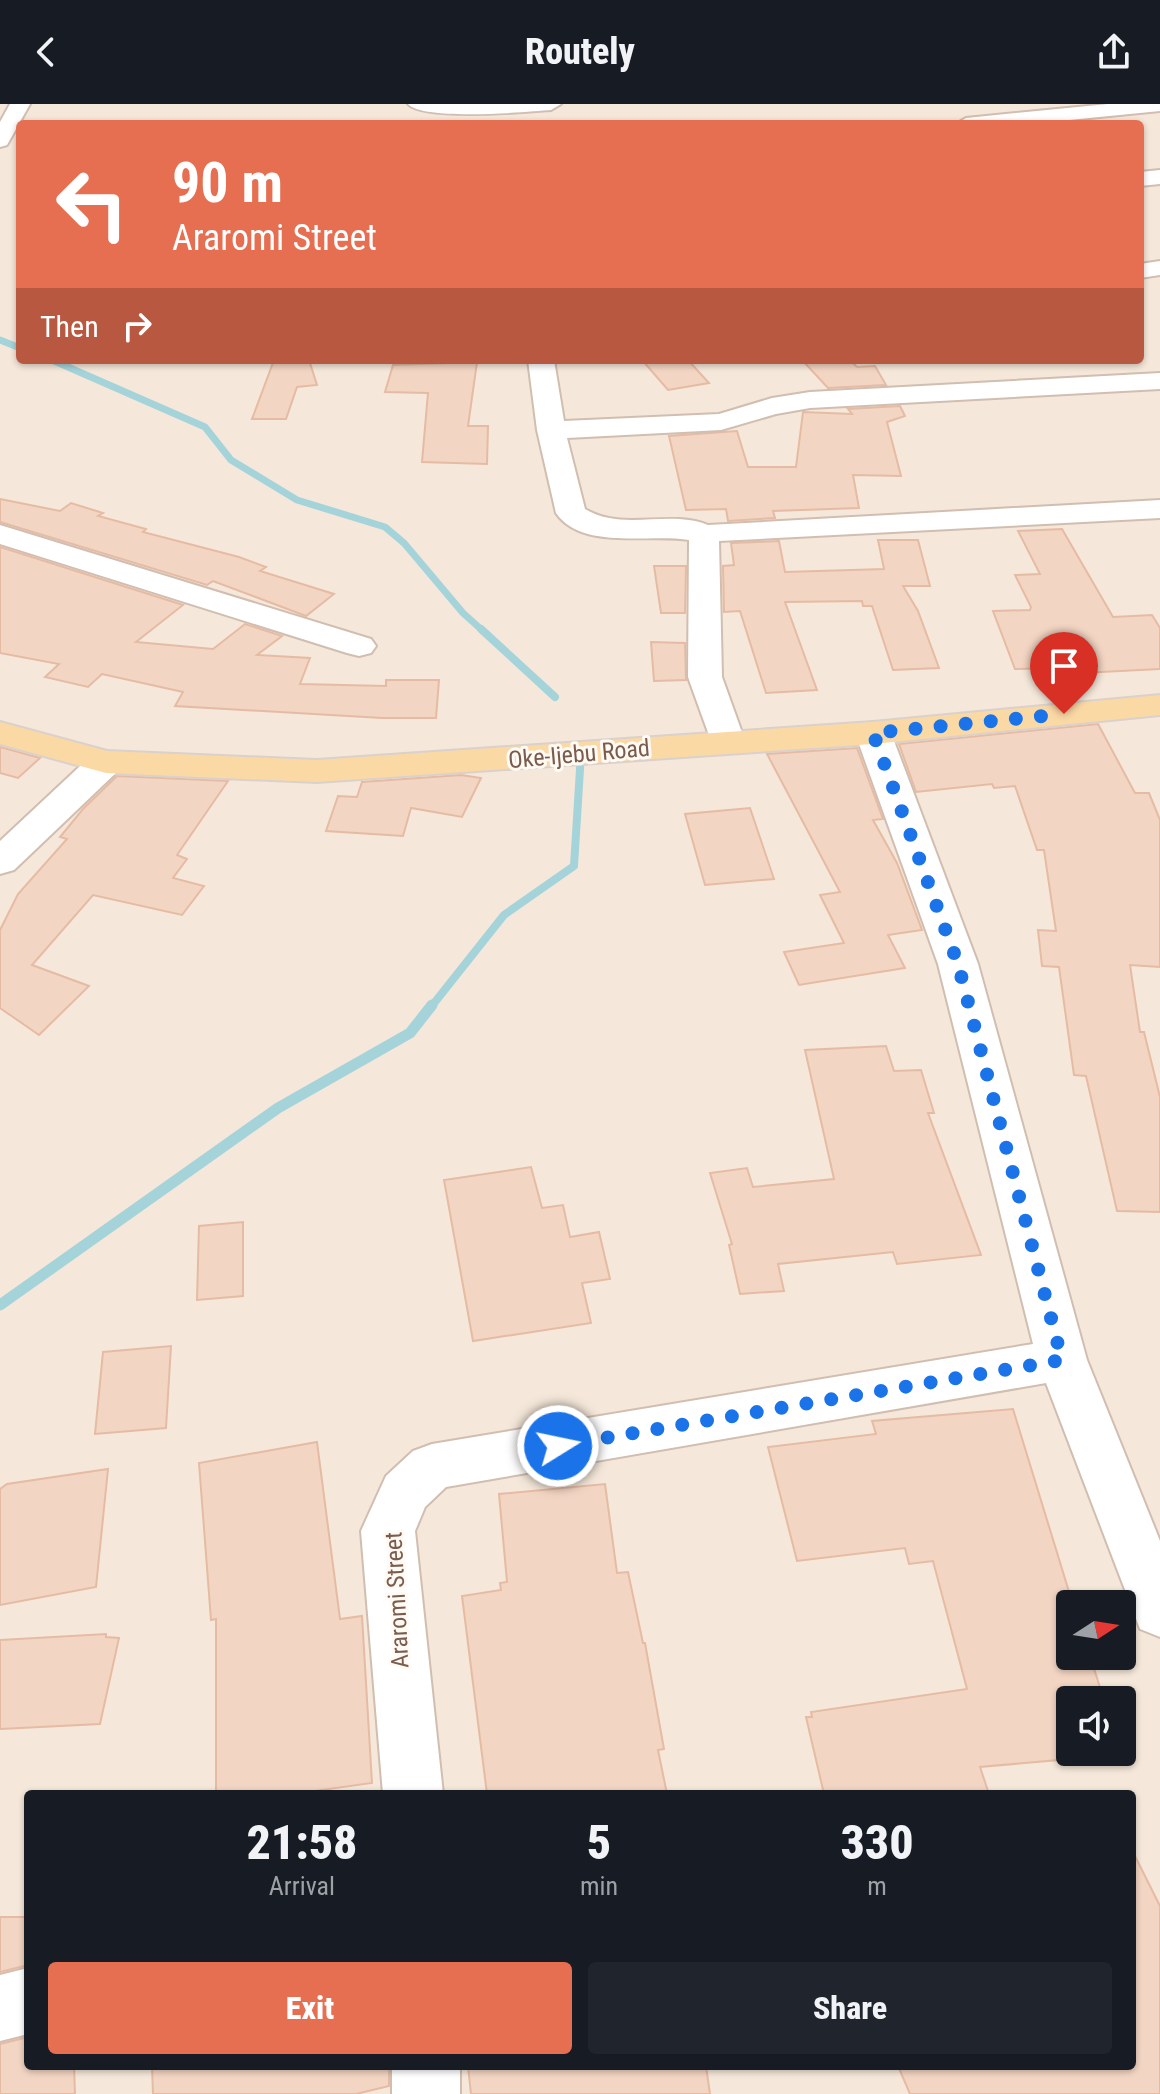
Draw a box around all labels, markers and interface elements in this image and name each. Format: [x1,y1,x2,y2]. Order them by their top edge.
icon: back [24,30,68,74]
icon: share [1092,30,1136,74]
text: Routely [525,31,635,73]
text: 90 m [172,150,283,216]
icon: left [40,152,144,256]
text: Araromi Street [172,217,377,259]
icon: right [115,304,159,348]
text: Then [40,309,99,344]
pin [1030,632,1098,714]
icon: arrive [1042,644,1086,688]
street label: Oke-Ijebu Road [507,734,651,774]
position arrow [516,1404,600,1488]
street label: Araromi Street [379,1531,415,1669]
north arrow [1056,1590,1136,1670]
map controls [1056,1590,1136,1766]
button: sound [1056,1686,1136,1766]
text: 21:58 [246,1814,358,1871]
text: 5 [587,1814,611,1871]
text: 330 [840,1814,914,1871]
text: Arrival [269,1871,335,1901]
text: min [580,1871,618,1901]
text: m [867,1871,887,1901]
button: Exit [48,1962,572,2054]
button: Share [588,1962,1112,2054]

